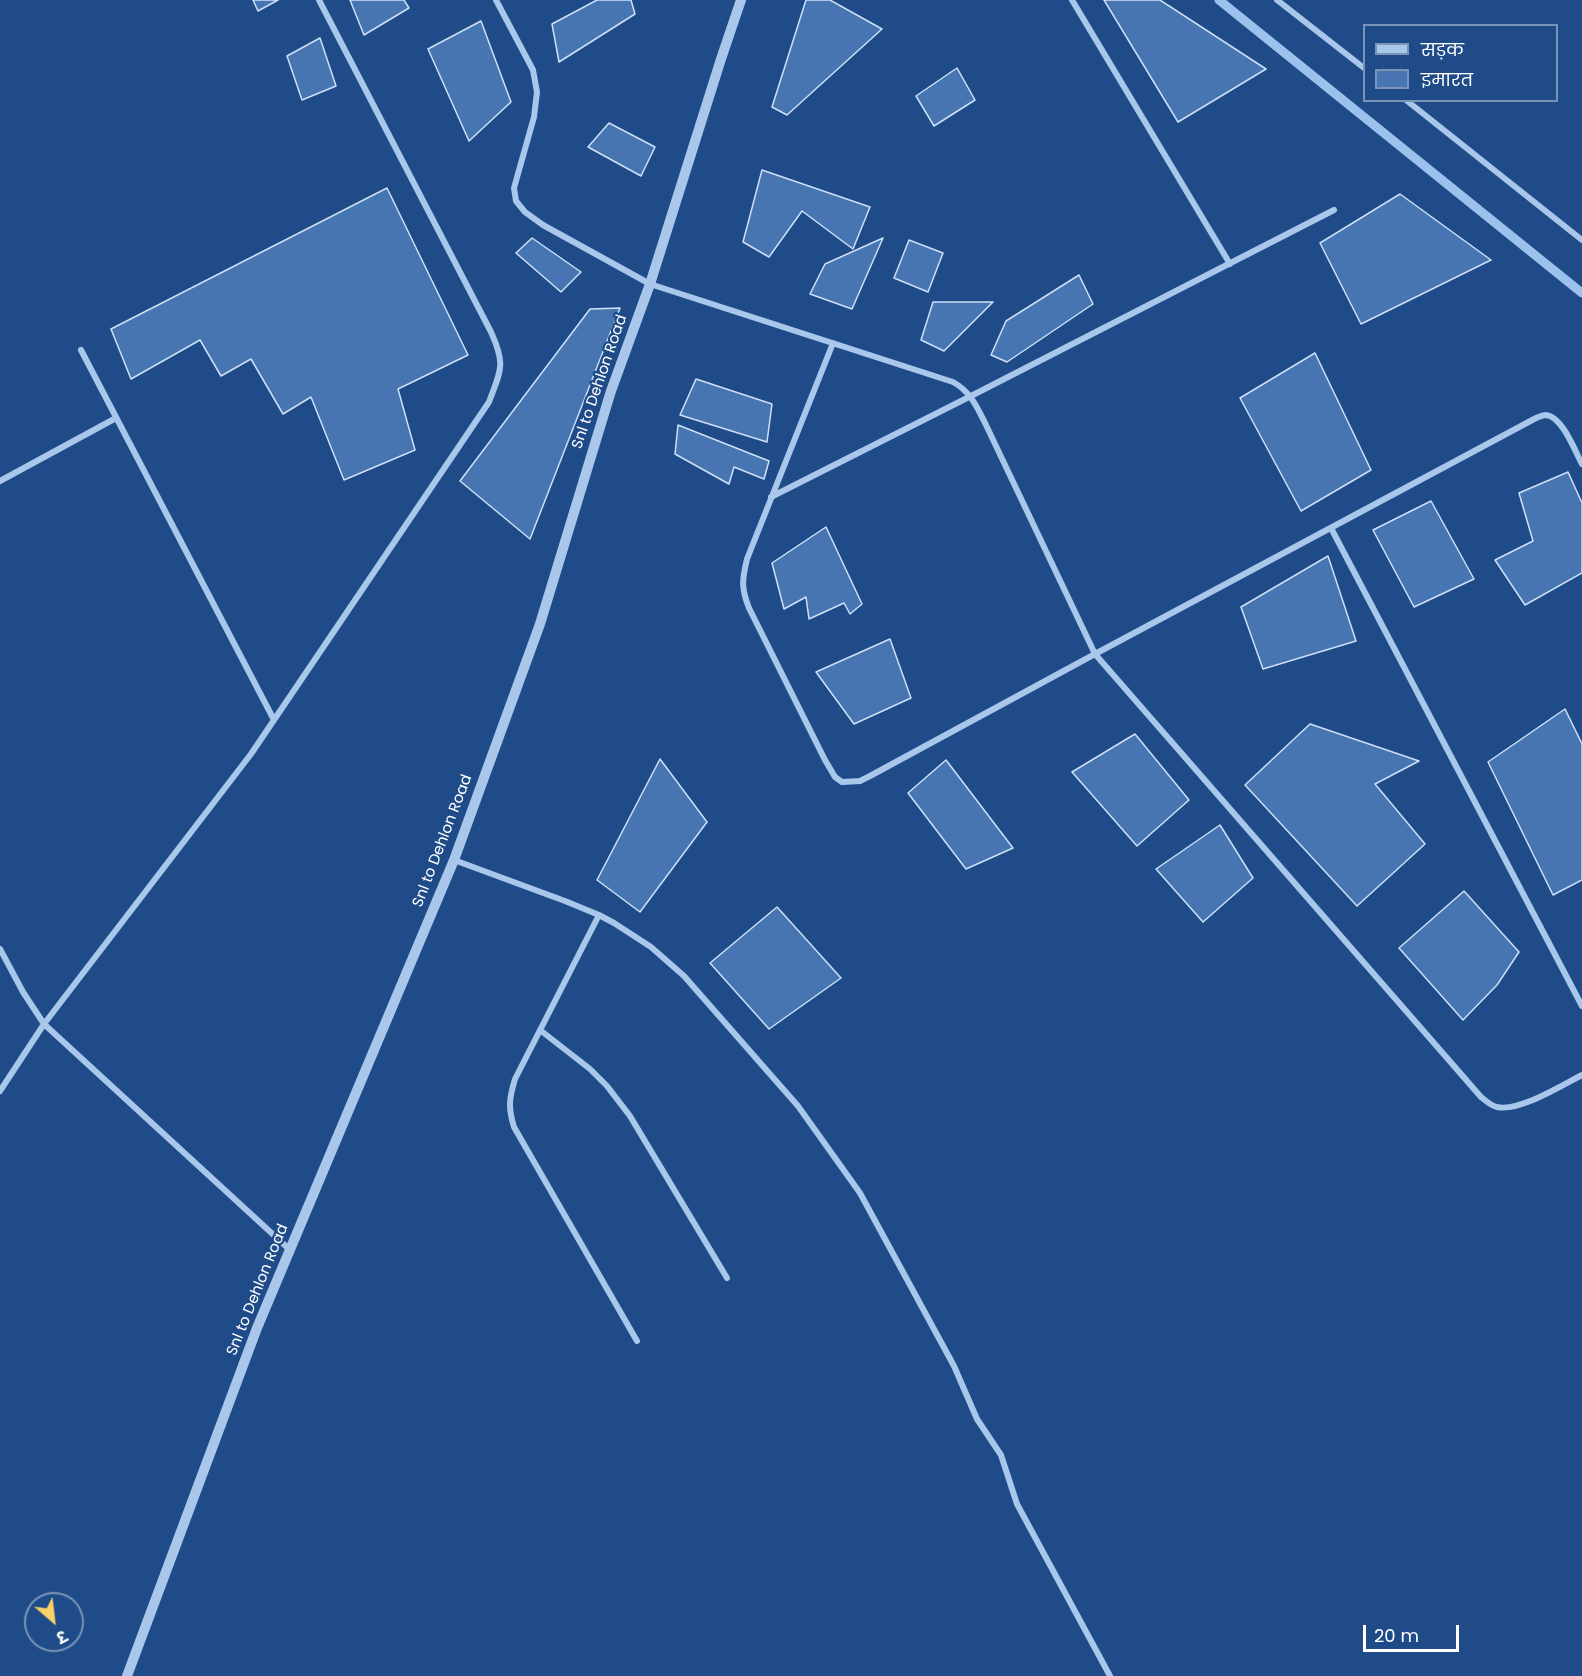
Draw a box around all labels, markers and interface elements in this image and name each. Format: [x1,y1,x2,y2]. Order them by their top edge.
legend [1363,24,1558,102]
text: सड़क [1421,37,1464,62]
text: इमारत [1421,67,1473,92]
street label: Snl to Dehlon Road [569,313,631,451]
street label: Snl to Dehlon Road [409,772,477,910]
street label: Snl to Dehlon Road [223,1221,293,1359]
north arrow [24,1592,84,1652]
scale bar [1366,1613,1462,1651]
text: 20 m [1374,1623,1419,1648]
text: उ [52,1624,71,1649]

